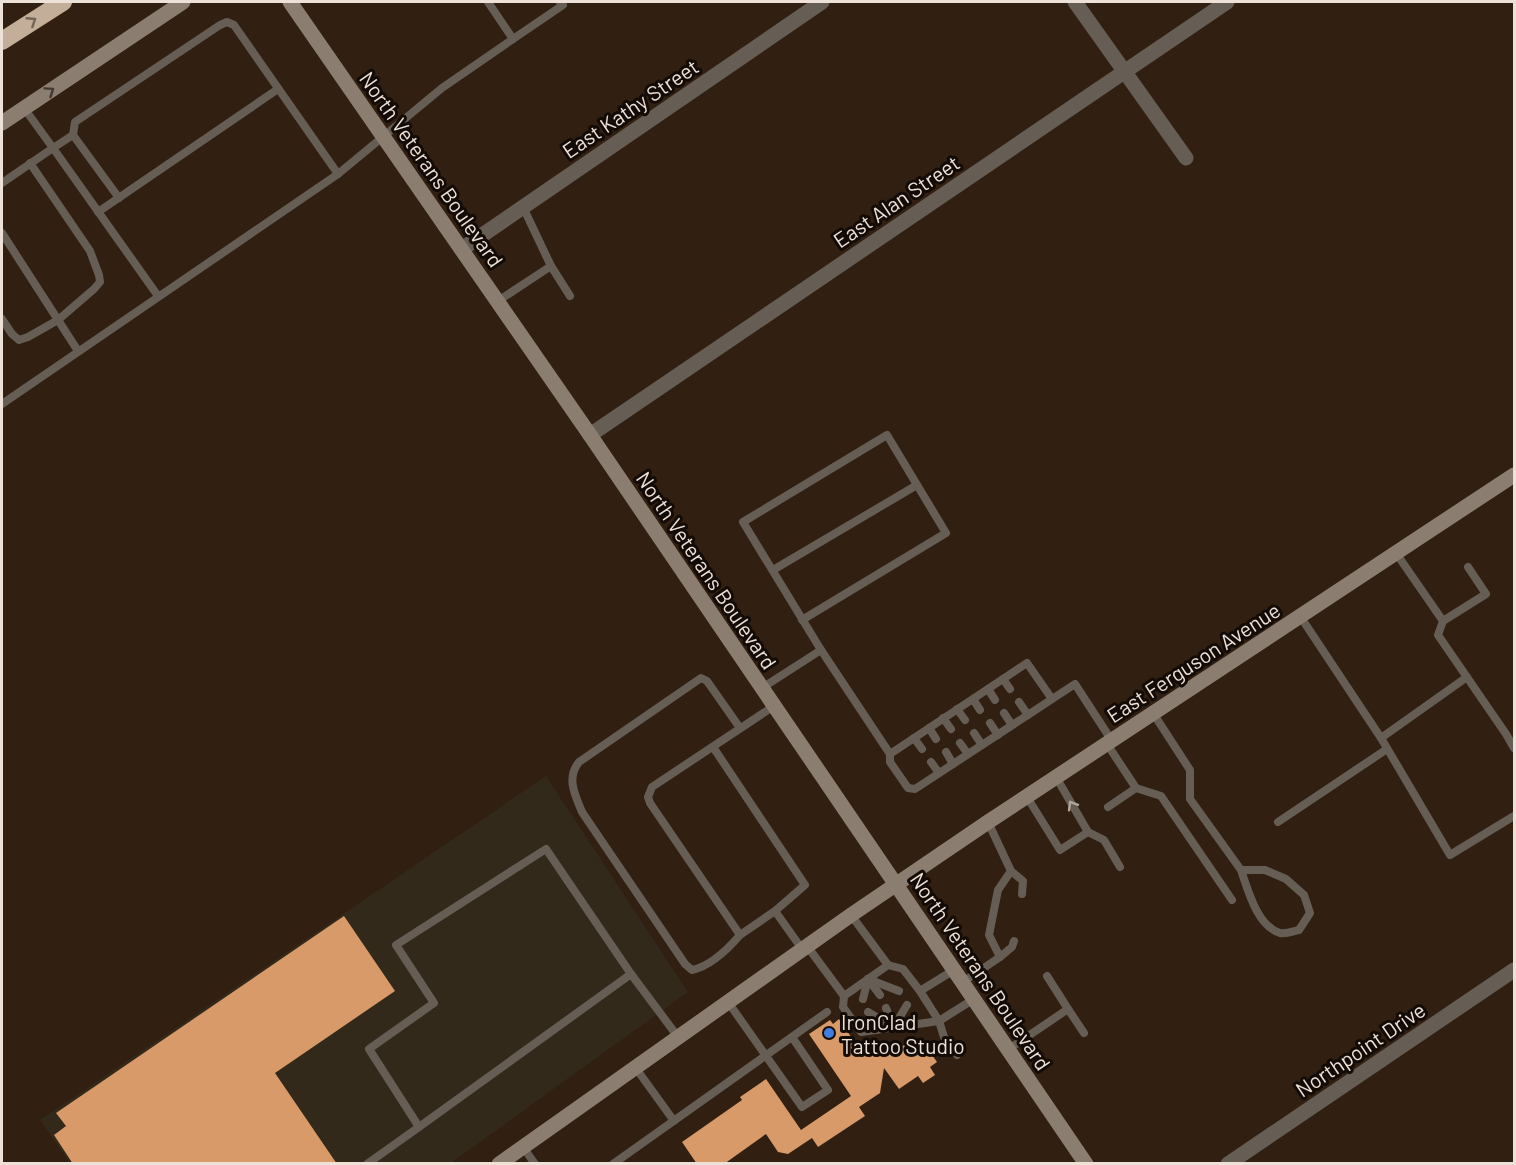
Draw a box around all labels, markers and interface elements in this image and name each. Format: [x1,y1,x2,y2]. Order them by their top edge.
one-way arrow [26,17,36,29]
street label: East Kathy Street [557,53,703,163]
street label: North Veterans Boulevard [355,67,509,271]
one-way arrow [44,86,54,98]
street label: East Alan Street [828,150,964,252]
street label: North Veterans Boulevard [632,467,782,673]
street label: East Ferguson Avenue [1102,597,1284,727]
one-way arrow [1068,801,1080,811]
street label: North Veterans Boulevard [906,868,1056,1074]
street label: Northpoint Drive [1291,996,1429,1102]
place label: IronClad Tattoo Studio [841,1009,965,1058]
marker: IronClad Tattoo Studio [822,1026,836,1040]

